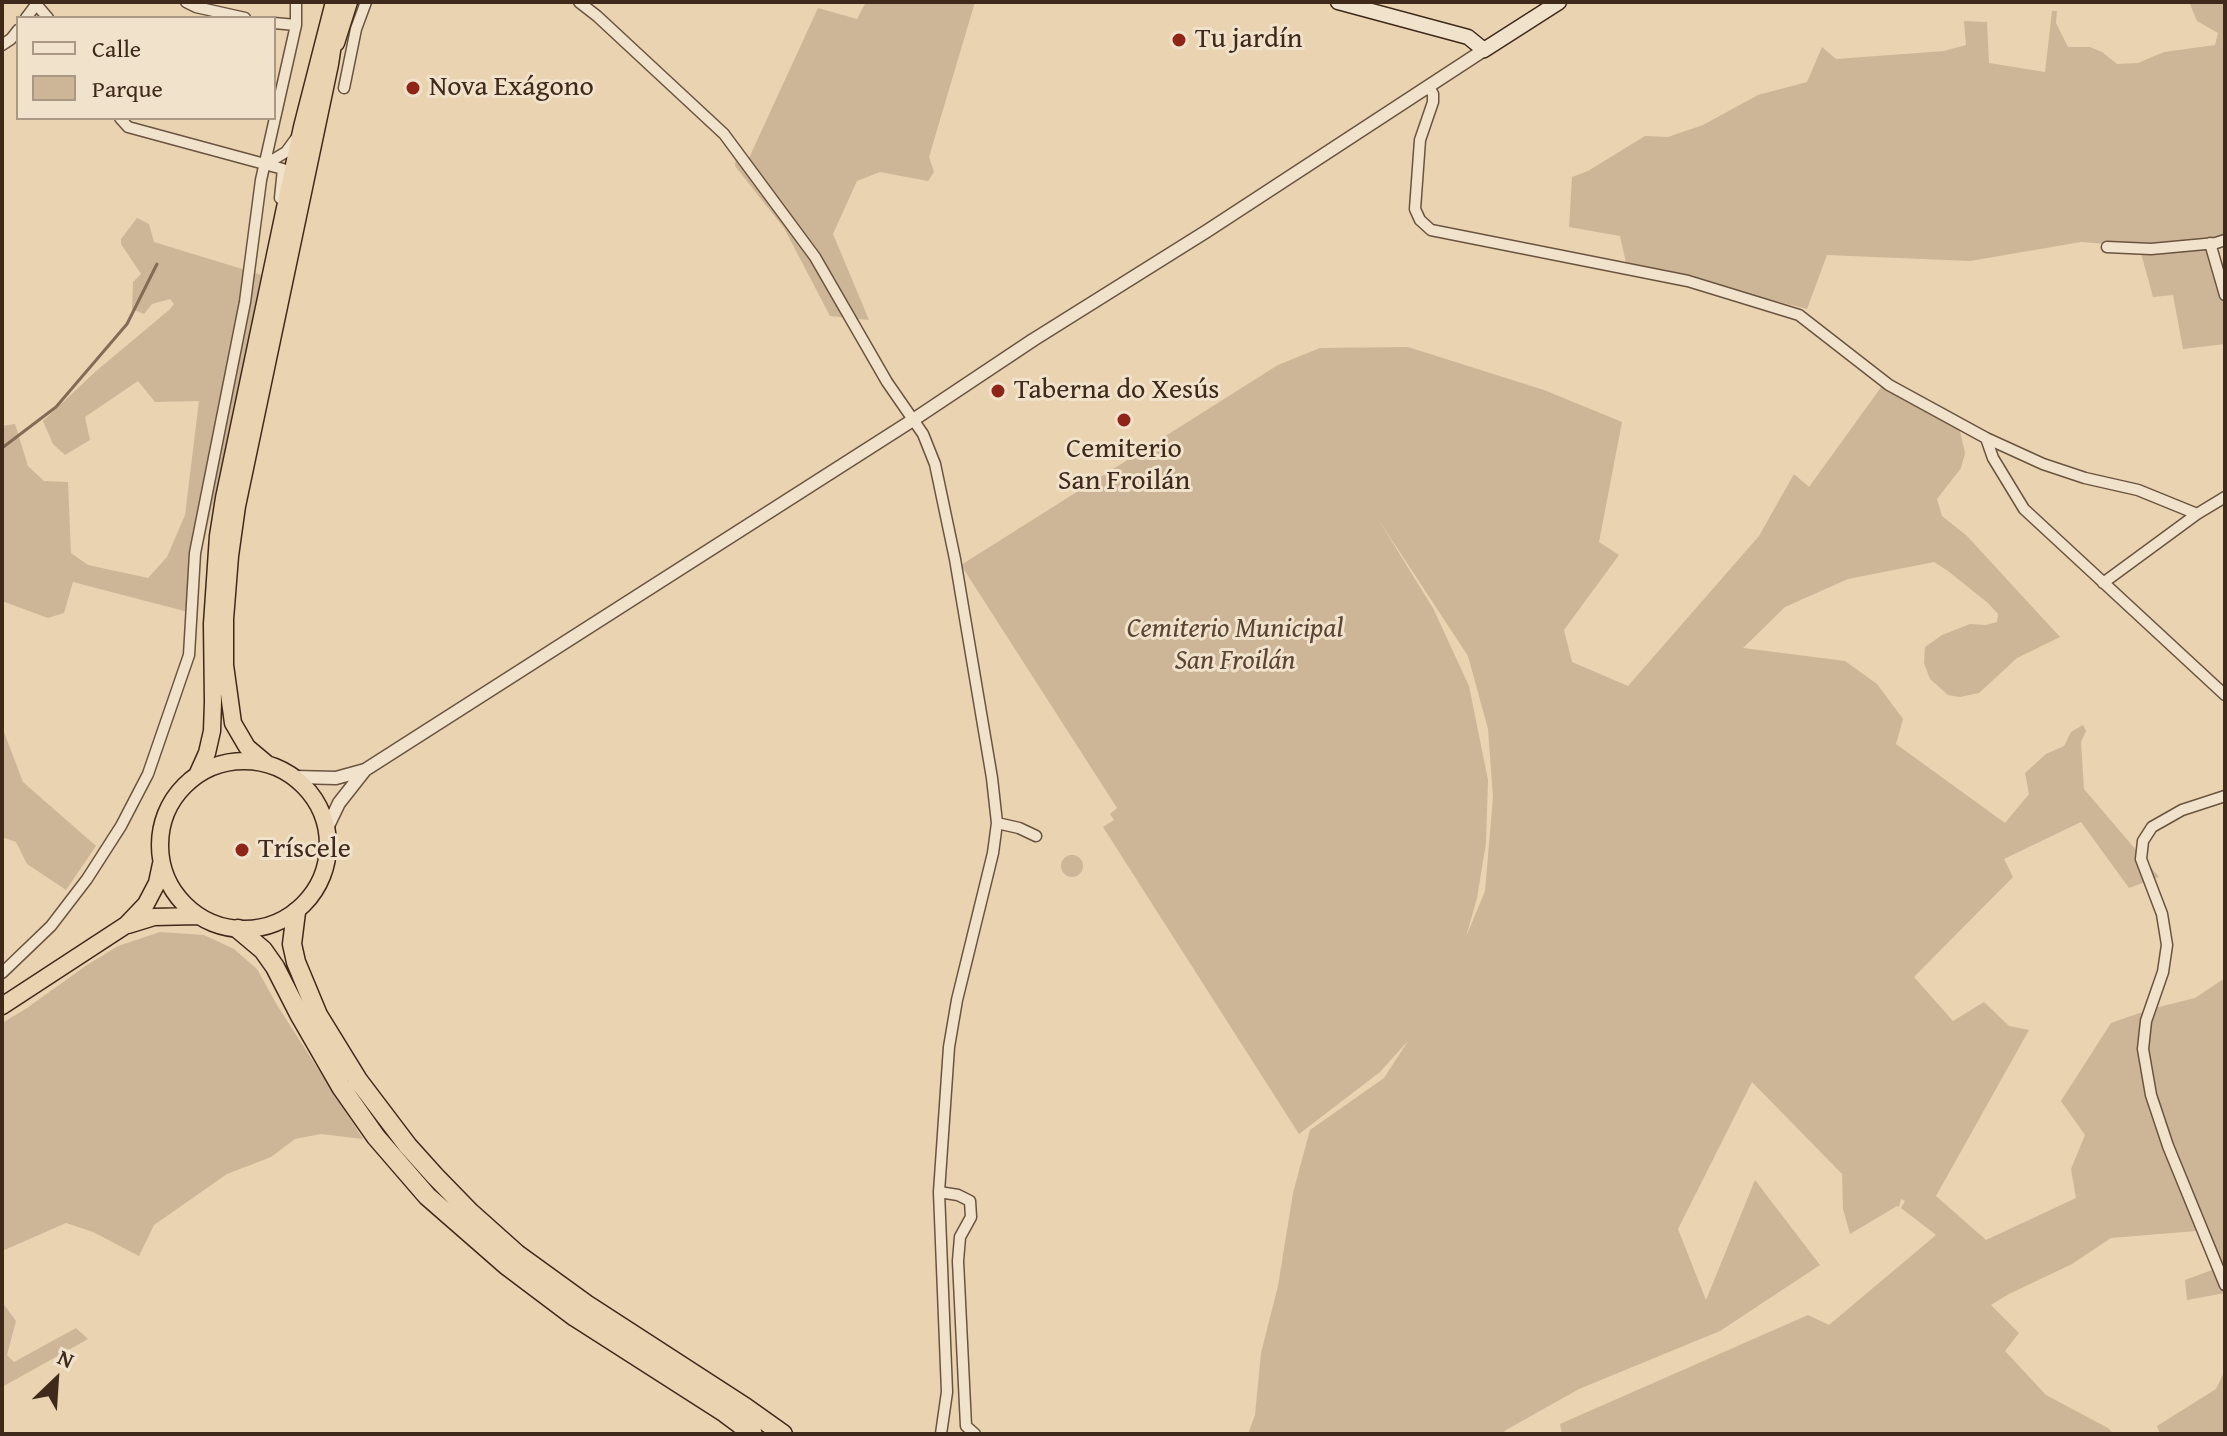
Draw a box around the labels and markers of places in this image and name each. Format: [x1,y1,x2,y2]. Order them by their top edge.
place label: Tu jardín [1195,23,1303,57]
marker: Tu jardín [1170,31,1188,49]
place label: Nova Exágono [429,71,594,105]
marker: Nova Exágono [404,79,422,97]
place label: Taberna do Xesús [1014,374,1219,408]
marker: Taberna do Xesús [989,382,1007,400]
marker: Cemiterio San Froilán [1115,411,1133,429]
place label: Cemiterio San Froilán [1058,433,1190,499]
place label: Tríscele [258,833,351,867]
marker: Tríscele [233,841,251,859]

